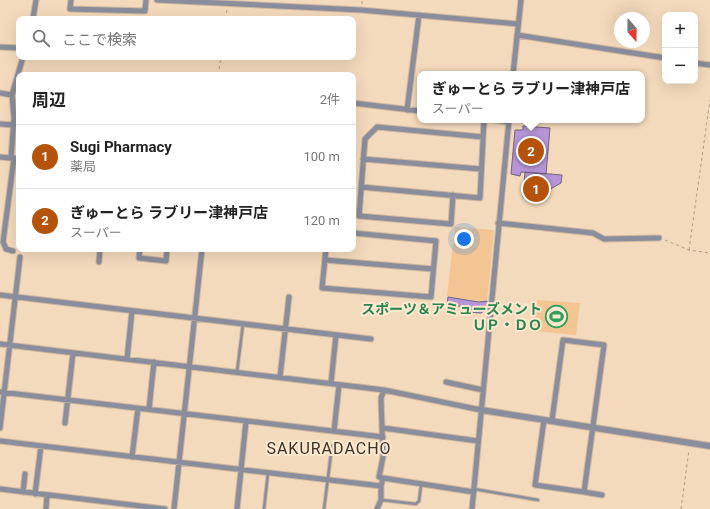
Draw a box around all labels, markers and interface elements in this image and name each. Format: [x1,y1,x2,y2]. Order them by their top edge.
north arrow [614,12,650,48]
map controls [662,12,698,84]
button: + [662,12,698,48]
search box [16,16,356,60]
icon: search [30,27,52,49]
text: ここで検索 [62,31,137,49]
button: − [662,48,698,84]
popup [417,71,645,123]
text: ぎゅーとら ラブリー津神戸店 [432,80,630,98]
text: 周辺 [32,90,66,110]
text: 2件 [320,92,340,107]
text: スーパー [432,101,484,116]
pin: 2 [518,136,544,166]
text: Sugi Pharmacy [70,138,172,156]
text: 1 [41,149,49,164]
text: 100 m [303,149,340,164]
text: 薬局 [70,159,96,174]
pin: 1 [523,174,549,204]
text: ぎゅーとら ラブリー津神戸店 [70,204,268,222]
text: 2 [41,213,49,228]
text: 120 m [303,213,340,228]
text: スーパー [70,225,122,240]
your location [454,229,474,249]
place label: スポーツ＆アミューズメント ＵＰ・ＤＯ [361,301,542,333]
sports icon: スポーツ＆アミューズメント ＵＰ・ＤＯ [544,304,570,330]
district label: SAKURADACHO [266,439,392,458]

